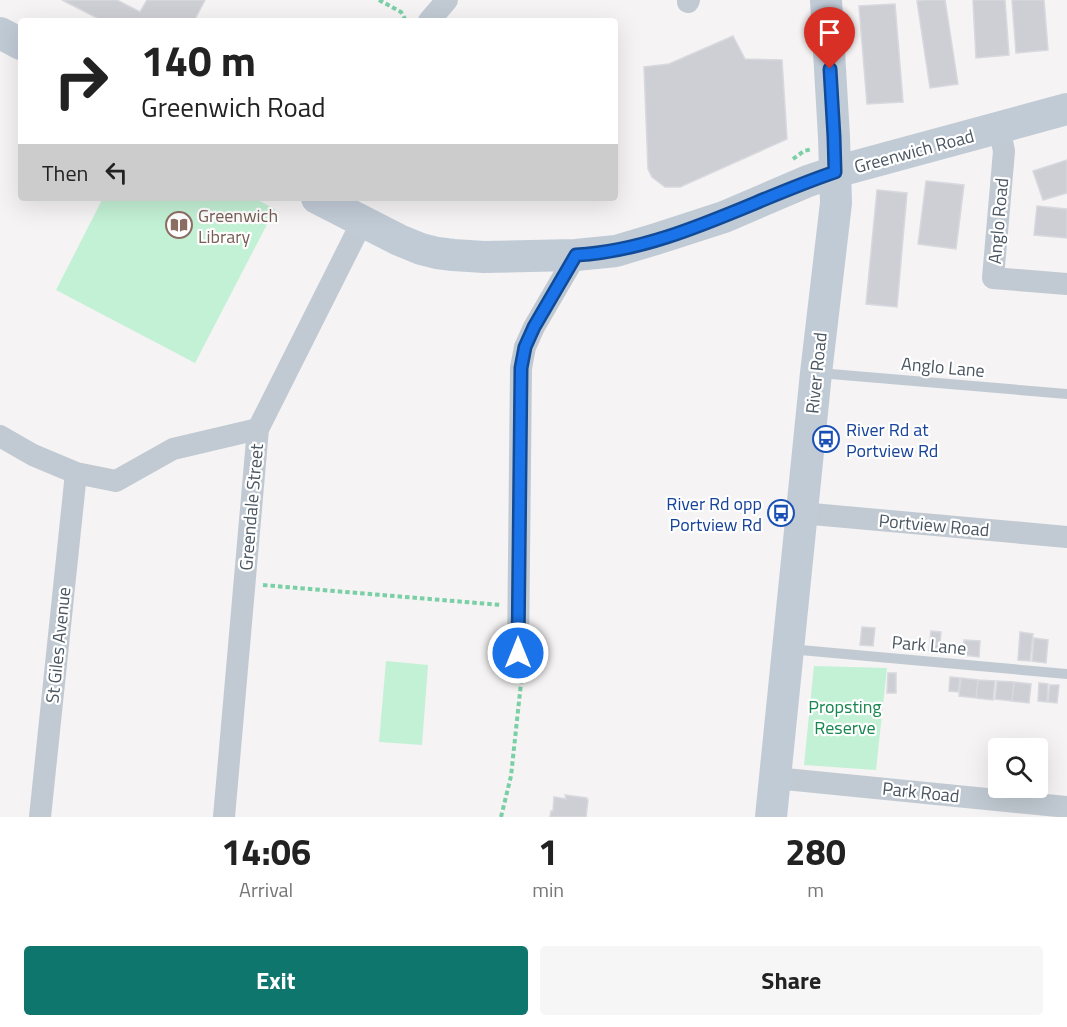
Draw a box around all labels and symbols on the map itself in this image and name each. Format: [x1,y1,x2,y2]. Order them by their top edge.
pin [804,7,855,69]
street label: Greenwich Road [851,122,977,180]
street label: Anglo Road [981,177,1015,265]
place label: Greenwich Library [198,202,278,250]
library icon: Greenwich Library [164,210,194,240]
street label: River Road [798,331,834,415]
street label: Anglo Lane [900,350,986,384]
place label: River Rd at Portview Rd [846,416,938,464]
bus stop icon: River Rd at Portview Rd [811,424,841,454]
street label: Greendale Street [232,442,270,572]
place label: River Rd opp Portview Rd [666,490,762,538]
bus stop icon: River Rd opp Portview Rd [766,498,796,528]
street label: Portview Road [878,507,990,543]
street label: St Giles Avenue [38,586,78,704]
position arrow [486,621,550,685]
street label: Park Lane [891,628,967,662]
park label: Propsting Reserve [808,693,882,741]
street label: Park Road [881,775,961,809]

